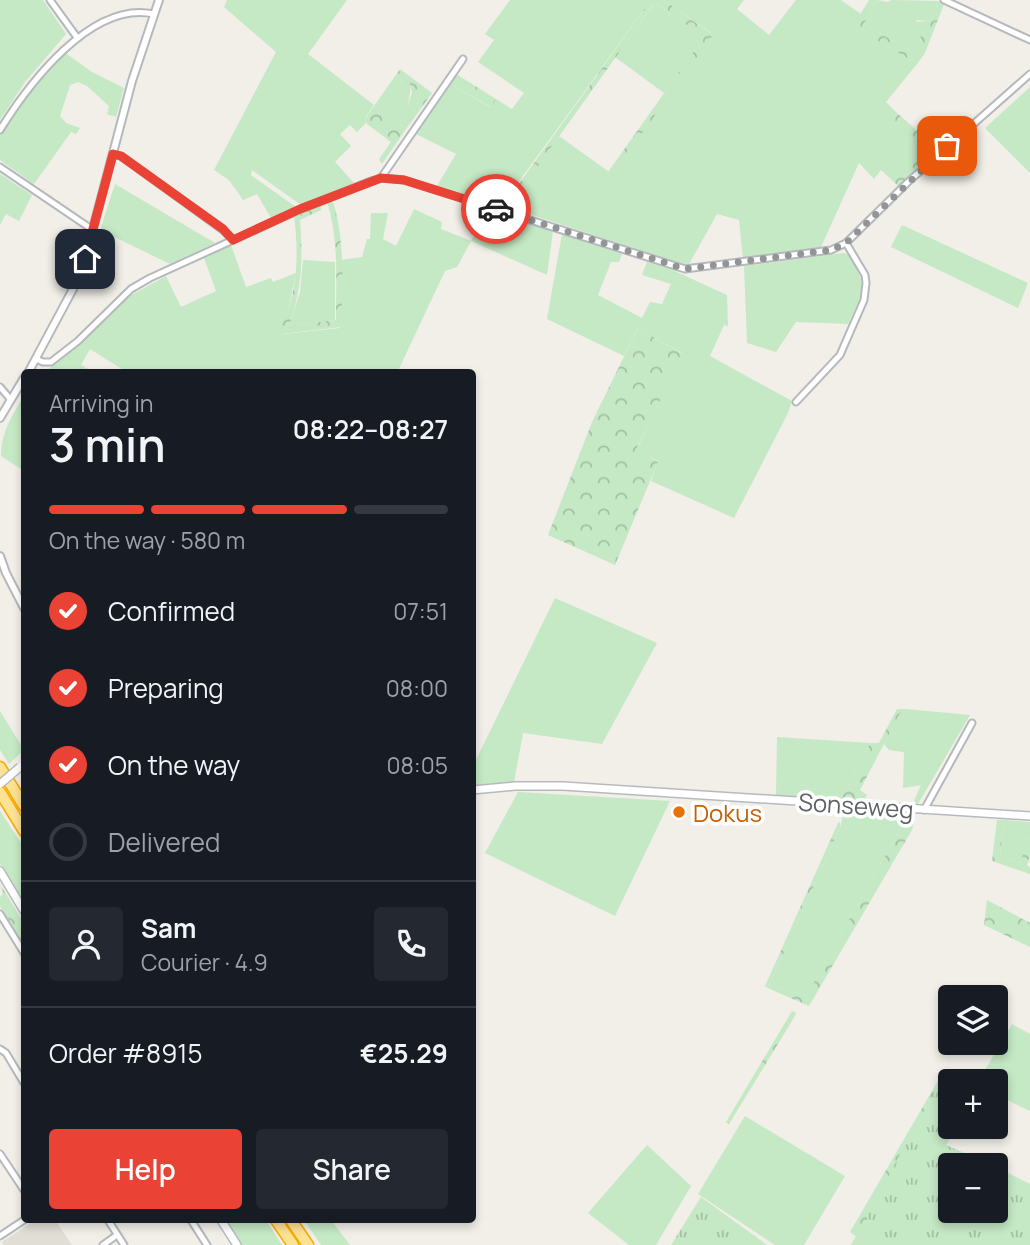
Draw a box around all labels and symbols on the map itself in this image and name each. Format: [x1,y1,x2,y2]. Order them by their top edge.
pin [917,116,977,176]
courier [461,174,531,244]
pin [55,229,115,289]
street label: Sonseweg [797,785,915,825]
place label: Dokus [693,796,762,829]
marker: Dokus [671,804,687,820]

